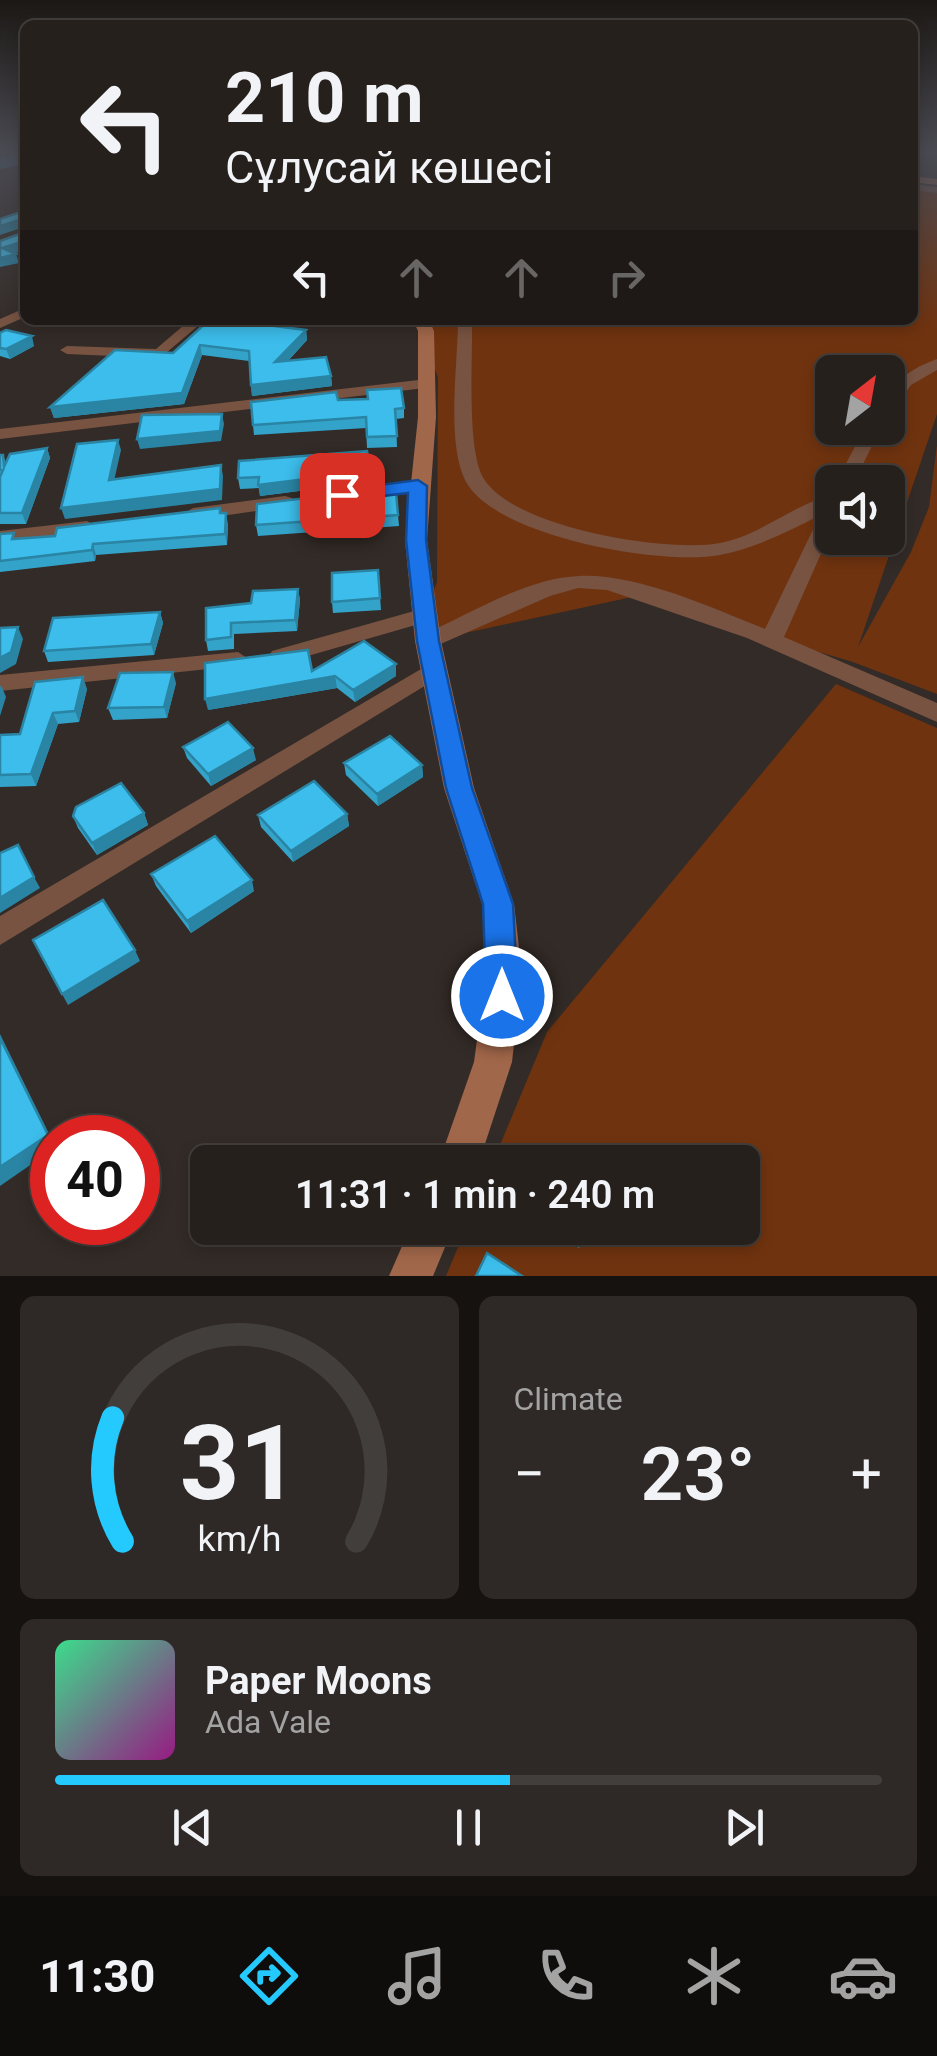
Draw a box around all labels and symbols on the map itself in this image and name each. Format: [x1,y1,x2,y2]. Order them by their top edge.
north arrow [815,355,905,445]
pin [300,453,385,538]
position arrow [450,944,554,1048]
speed limit sign: 40 [30,1115,160,1245]

